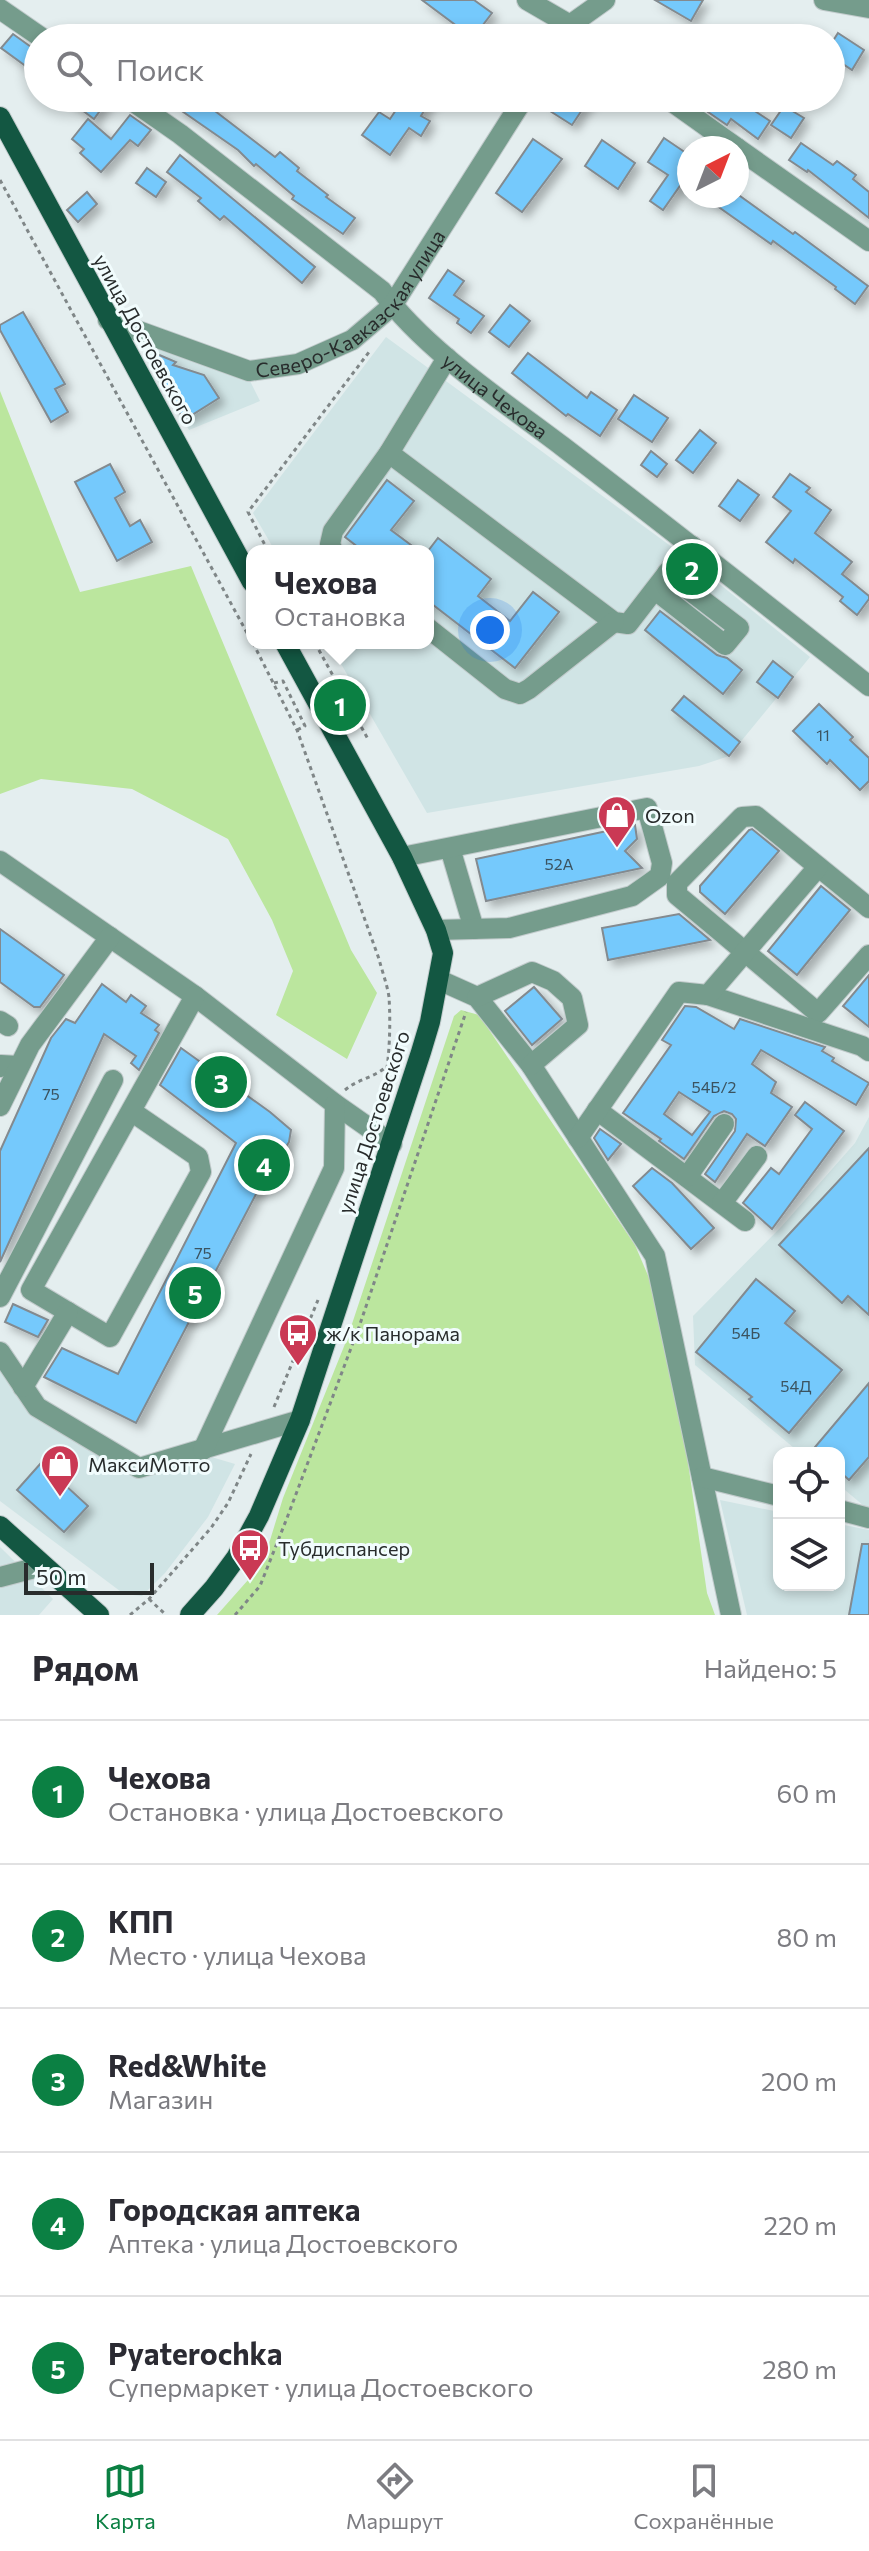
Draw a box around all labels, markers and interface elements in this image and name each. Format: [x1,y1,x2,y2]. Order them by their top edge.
search box [24,24,845,112]
icon: search [52,46,96,90]
text: Поиск [116,50,204,87]
north arrow [677,136,749,208]
street label: Северо-Кавказская улица [254,225,449,382]
street label: улица Достоевского [89,250,203,428]
street label: улица Чехова [438,348,553,443]
pin: 2 [666,539,718,599]
popup [246,545,434,649]
text: Чехова [274,563,377,600]
text: Остановка [274,600,406,631]
your location [470,610,510,650]
pin: 1 [314,675,366,735]
house number: 11 [816,725,830,744]
shop icon: Ozon [596,794,638,849]
place label: Ozon [645,803,695,827]
house number: 52А [544,854,574,873]
street label: улица Достоевского [332,1027,414,1217]
pin: 3 [195,1052,247,1112]
house number: 54Б/2 [692,1077,737,1096]
house number: 75 [42,1084,60,1103]
pin: 4 [238,1135,290,1195]
house number: 75 [194,1243,212,1262]
pin: 5 [169,1263,221,1323]
bus stop icon: ж/к Панорама [277,1312,319,1367]
place label: ж/к Панорама [326,1321,460,1345]
house number: 54Б [732,1323,760,1342]
house number: 54Д [780,1376,812,1395]
shop icon: МаксиМотто [39,1443,81,1498]
map controls [773,1447,845,1591]
button: locate [773,1447,845,1519]
place label: МаксиМотто [88,1452,210,1476]
button: layers [773,1519,845,1591]
bus stop icon: Тубдиспансер [229,1527,271,1582]
place label: Тубдиспансер [278,1536,410,1560]
scale bar [24,1559,154,1595]
text: 50 m [36,1563,86,1590]
text: Рядом [32,1646,139,1688]
text: Найдено: 5 [704,1652,837,1683]
text: Чехова [108,1758,211,1795]
text: 1 [52,1777,64,1808]
text: 60 m [777,1777,837,1808]
text: Остановка · улица Достоевского [108,1795,504,1826]
text: КПП [108,1902,174,1939]
text: 2 [51,1921,65,1952]
text: 80 m [777,1921,837,1952]
text: Место · улица Чехова [108,1939,367,1970]
text: Red&White [108,2046,267,2083]
text: 3 [50,2065,66,2096]
text: 200 m [761,2065,837,2096]
text: Магазин [108,2083,213,2114]
text: Городская аптека [108,2190,360,2227]
text: 4 [50,2209,66,2240]
text: 220 m [764,2209,837,2240]
text: Аптека · улица Достоевского [108,2227,458,2258]
text: Pyaterochka [108,2334,283,2371]
text: 5 [50,2353,66,2384]
text: 280 m [762,2353,837,2384]
text: Супермаркет · улица Достоевского [108,2371,533,2402]
tab: Карта [95,2459,156,2534]
tab: Маршрут [346,2459,443,2534]
tab: Сохранённые [634,2459,774,2534]

